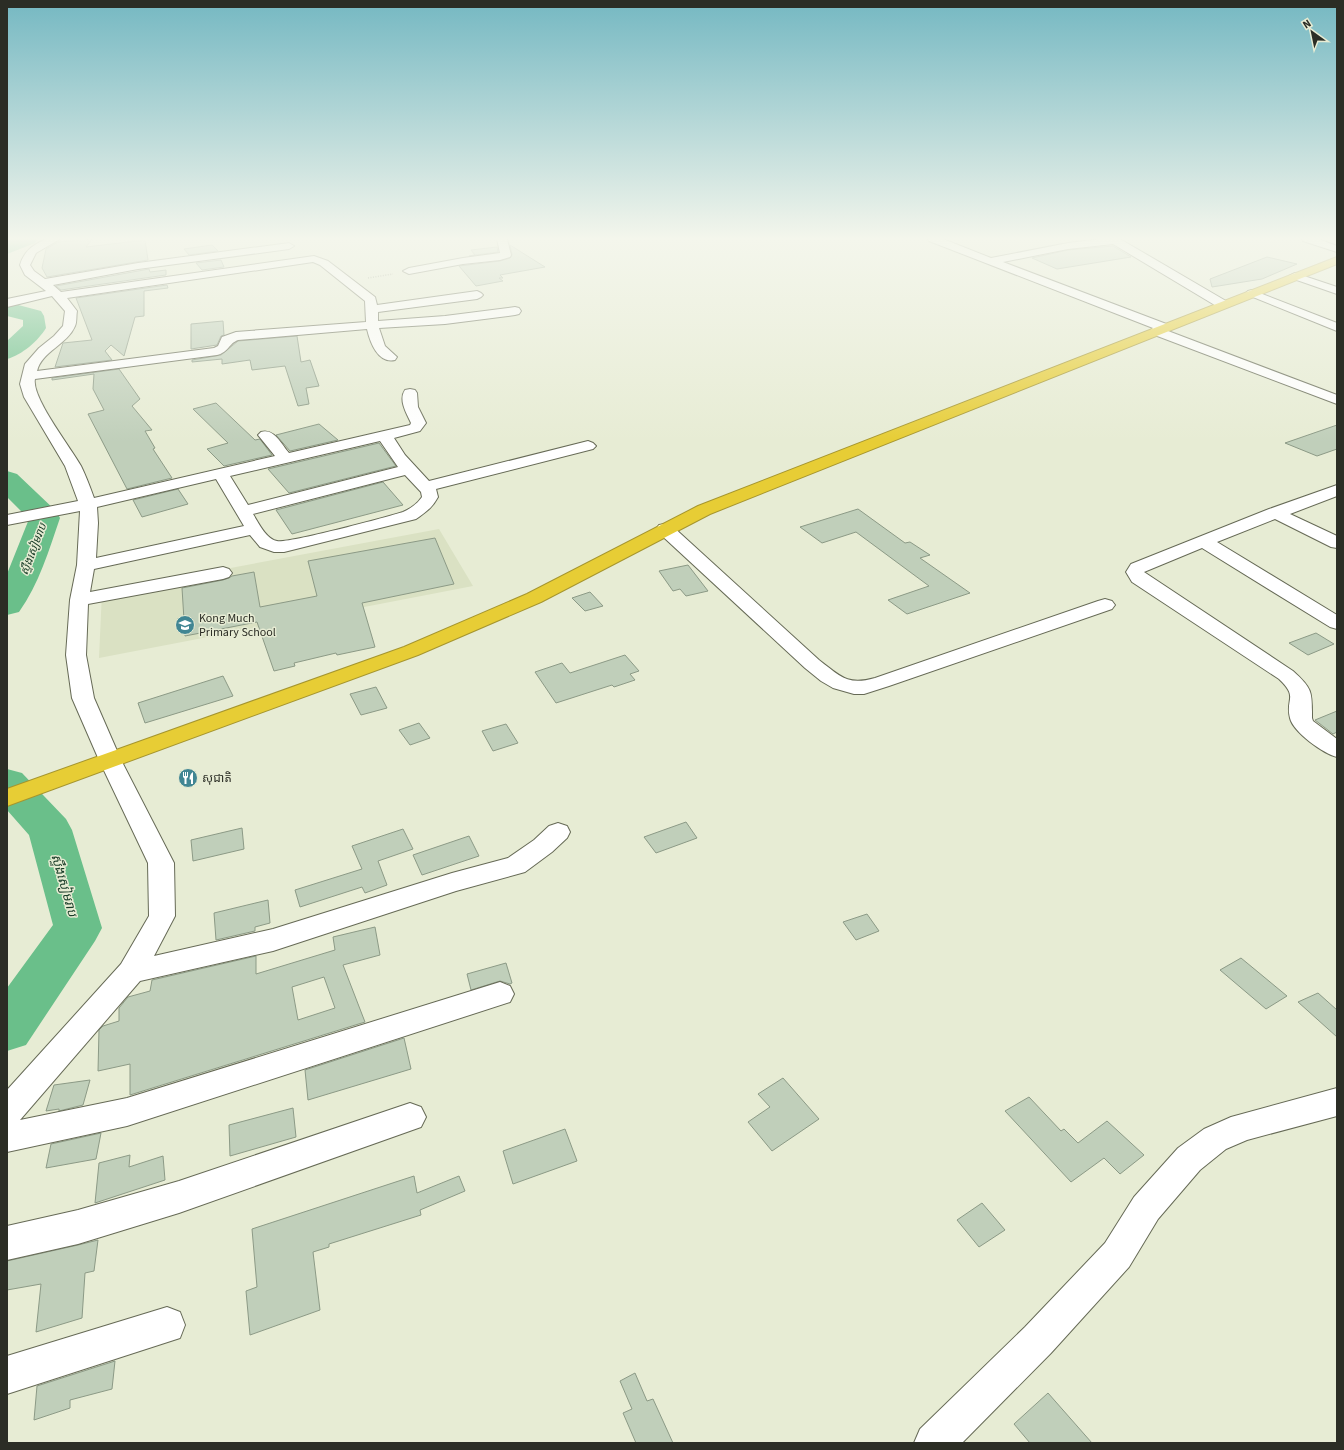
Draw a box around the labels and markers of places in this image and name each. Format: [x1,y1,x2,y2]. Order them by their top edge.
place label: Kong Much Primary School [199,610,276,641]
school or university icon: Kong Much Primary School [174,614,196,636]
restaurant icon: សុជាតិ [177,767,199,789]
place label: សុជាតិ [202,770,232,787]

